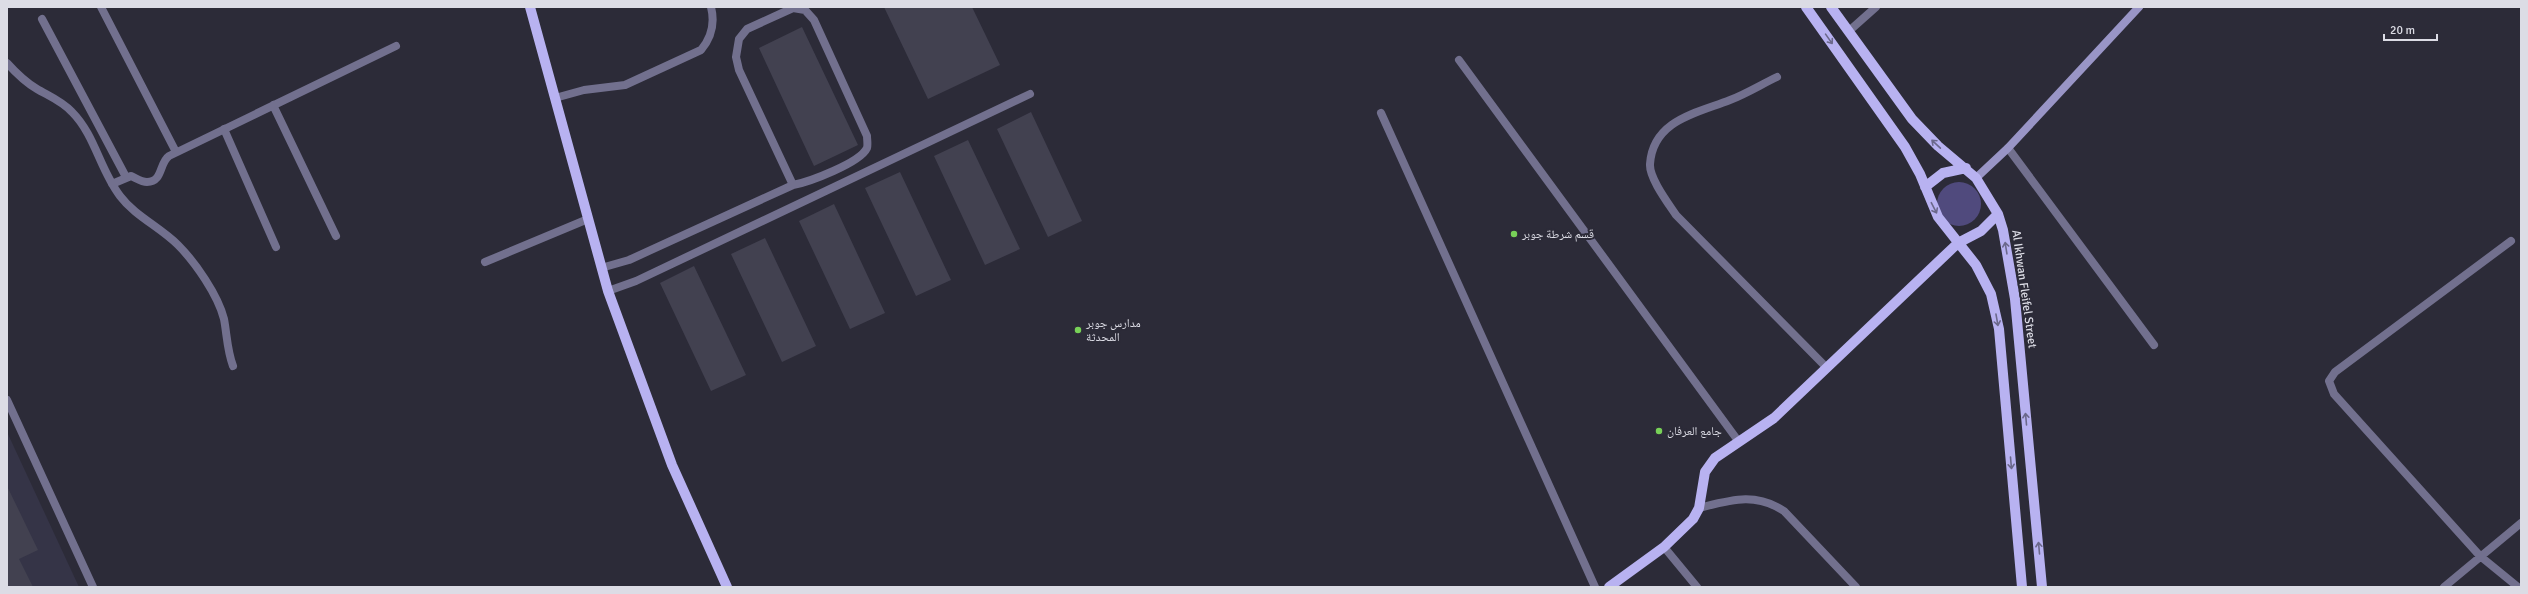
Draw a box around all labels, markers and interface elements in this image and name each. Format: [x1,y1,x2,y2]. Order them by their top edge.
scale bar [2384,16,2437,42]
text: 20 m [2390,23,2415,38]
one-way arrow [1825,33,1833,44]
one-way arrow [1931,140,1941,149]
one-way arrow [1931,202,1938,214]
place label: قسم شرطة جوبر [1521,227,1594,242]
marker: قسم شرطة جوبر [1509,229,1519,239]
street label: Al Ikhwan Fleifel Street [2008,229,2040,349]
one-way arrow [2002,242,2010,255]
one-way arrow [1993,313,2001,326]
place label: مدارس جوبر المحدثة [1085,316,1141,345]
marker: مدارس جوبر المحدثة [1073,325,1083,335]
one-way arrow [2023,413,2030,426]
place label: جامع العرفان [1667,424,1722,439]
marker: جامع العرفان [1654,426,1664,436]
one-way arrow [2007,456,2015,469]
one-way arrow [2035,542,2042,555]

